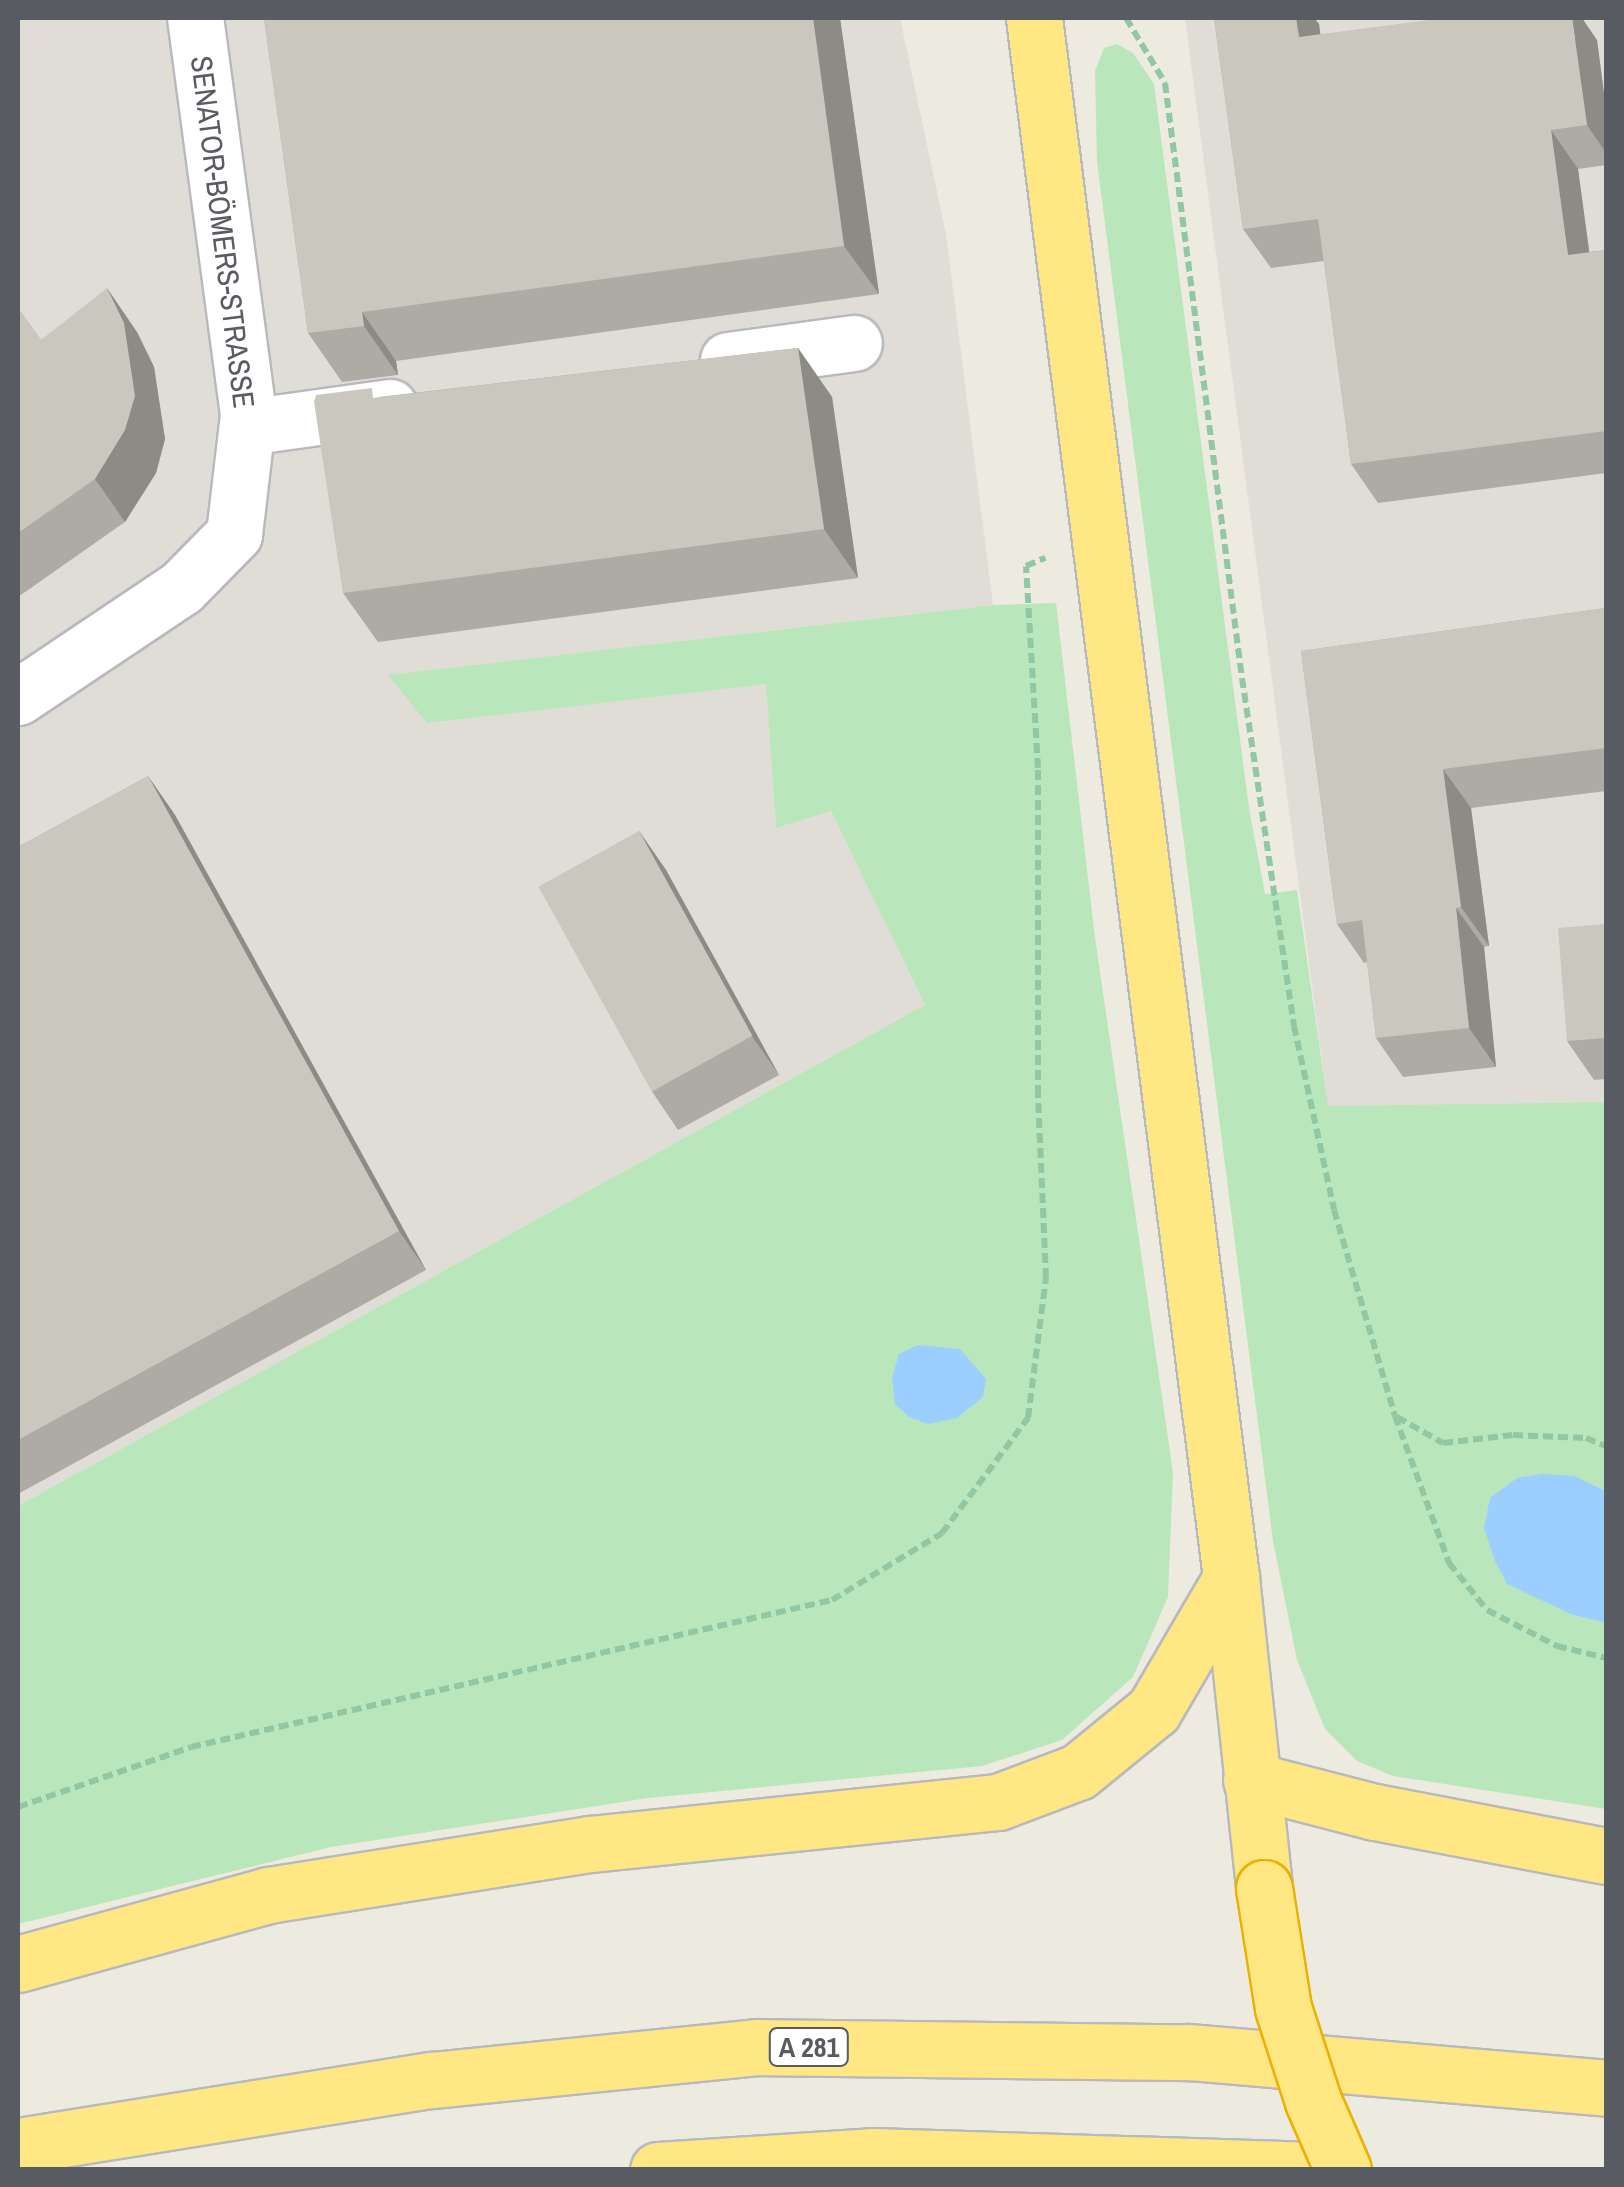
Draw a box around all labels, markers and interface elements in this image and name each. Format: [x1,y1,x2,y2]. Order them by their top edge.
street label: SENATOR-BÖMERS-STRASSE [184,54,262,410]
road number: A 281 [766,2024,852,2070]

